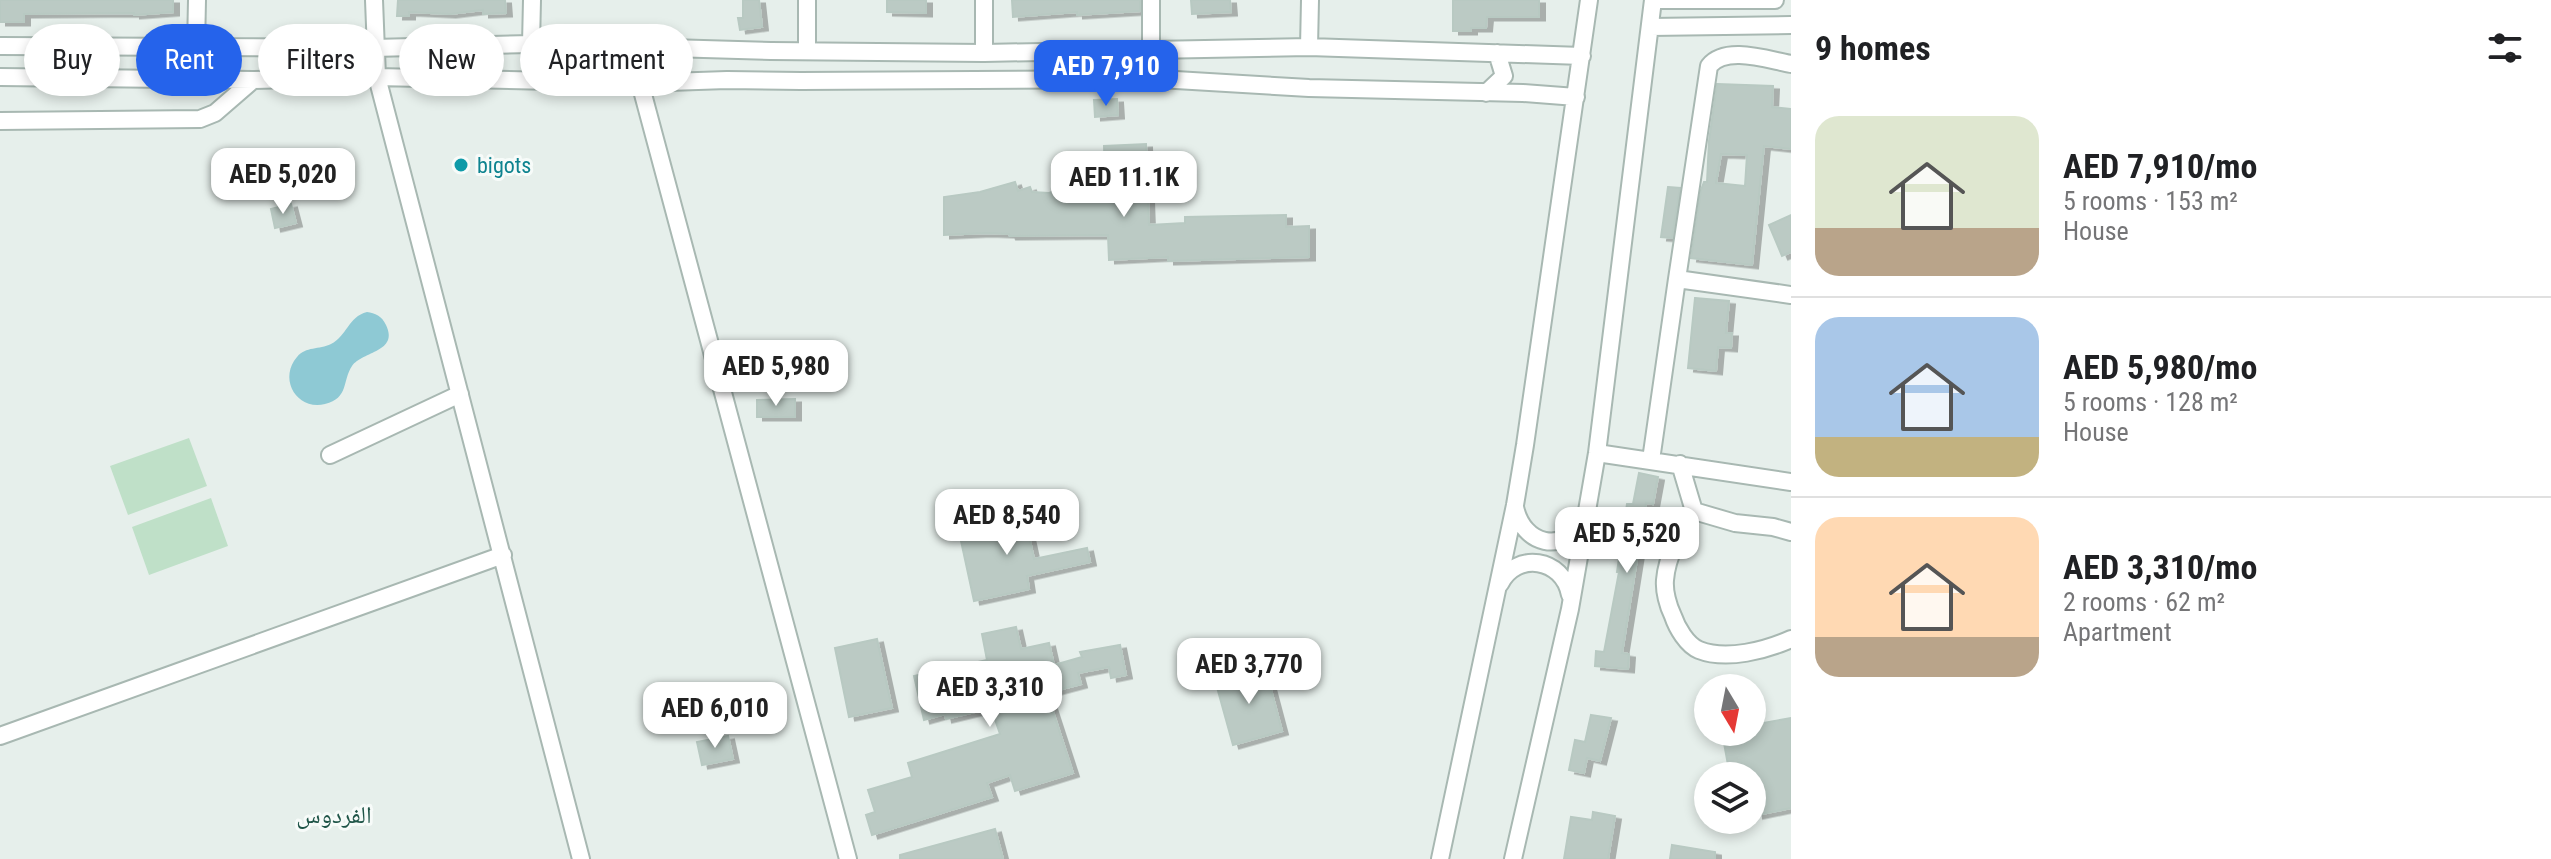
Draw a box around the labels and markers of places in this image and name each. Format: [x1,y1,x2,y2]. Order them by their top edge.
pin: AED 7,910 [1014,40,1198,108]
pin: AED 5,020 [191,148,375,216]
pin: AED 11.1K [1032,151,1216,219]
place label: bigots [477,153,531,178]
marker: bigots [452,156,470,174]
pin: AED 5,980 [684,340,868,408]
pin: AED 8,540 [915,489,1099,557]
pin: AED 5,520 [1535,507,1719,575]
pin: AED 3,770 [1157,638,1341,706]
pin: AED 3,310 [898,661,1082,729]
pin: AED 6,010 [623,682,807,750]

